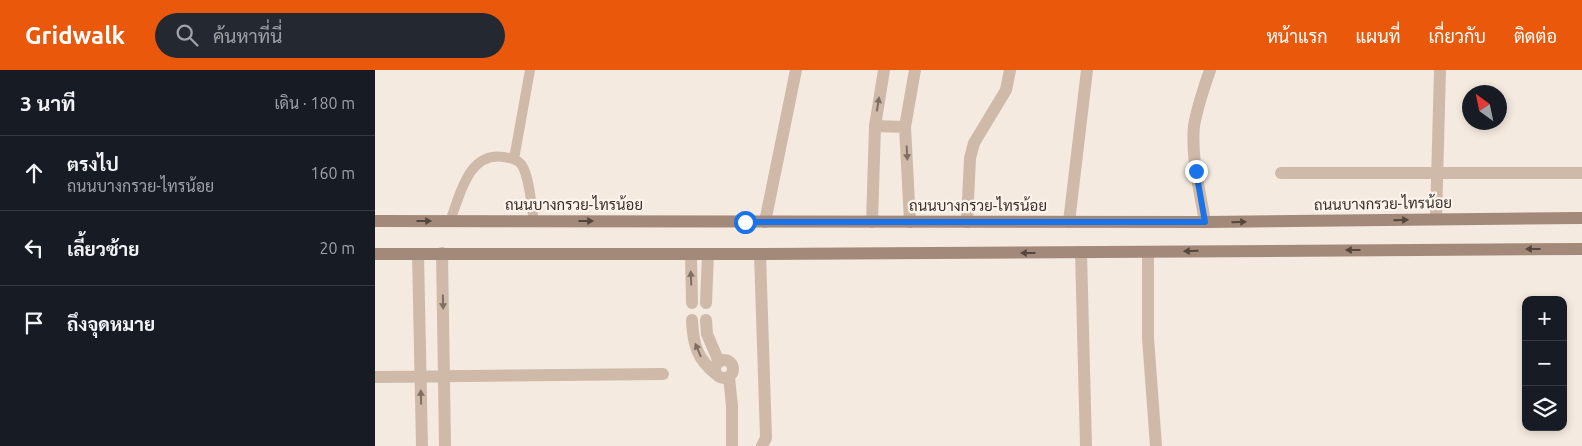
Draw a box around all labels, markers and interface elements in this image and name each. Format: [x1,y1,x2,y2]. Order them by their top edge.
search box [155,13,505,58]
icon: search [173,21,201,49]
text: Gridwalk [25,22,125,49]
text: ค้นหาที่นี่ [213,25,282,47]
text: หน้าแรก [1266,26,1328,46]
text: แผนที่ [1356,26,1400,46]
text: เกี่ยวกับ [1428,26,1486,46]
text: ติดต่อ [1514,26,1557,46]
north arrow [1462,85,1507,130]
text: 3 นาที [20,91,75,115]
text: เดิน · 180 m [275,94,355,112]
one-way arrow [875,95,883,111]
one-way arrow [903,145,911,161]
text: ตรงไป [67,153,119,175]
icon: ahead [20,159,48,187]
route end [1185,160,1208,183]
text: 160 m [310,164,355,182]
text: ถนนบางกรวย-ไทรน้อย [67,177,214,195]
street label: ถนนบางกรวย-ไทรน้อย [1314,193,1452,213]
street label: ถนนบางกรวย-ไทรน้อย [505,195,643,213]
street label: ถนนบางกรวย-ไทรน้อย [909,196,1047,214]
route start [734,211,757,234]
one-way arrow [1393,216,1409,224]
one-way arrow [416,217,432,225]
one-way arrow [578,217,594,225]
one-way arrow [1231,218,1247,226]
icon: left [20,234,48,262]
text: เลี้ยวซ้าย [67,238,139,260]
text: 20 m [319,239,355,257]
one-way arrow [1525,245,1541,253]
one-way arrow [1345,246,1361,254]
one-way arrow [1183,248,1199,256]
one-way arrow [1020,249,1036,257]
one-way arrow [687,270,695,286]
one-way arrow [439,294,447,310]
map controls [1522,296,1567,431]
button: + [1522,296,1567,341]
icon: arrive [20,309,48,337]
text: ถึงจุดหมาย [67,313,155,335]
button: − [1522,341,1567,386]
one-way arrow [693,343,701,357]
button: layers [1522,386,1567,431]
one-way arrow [417,389,425,405]

